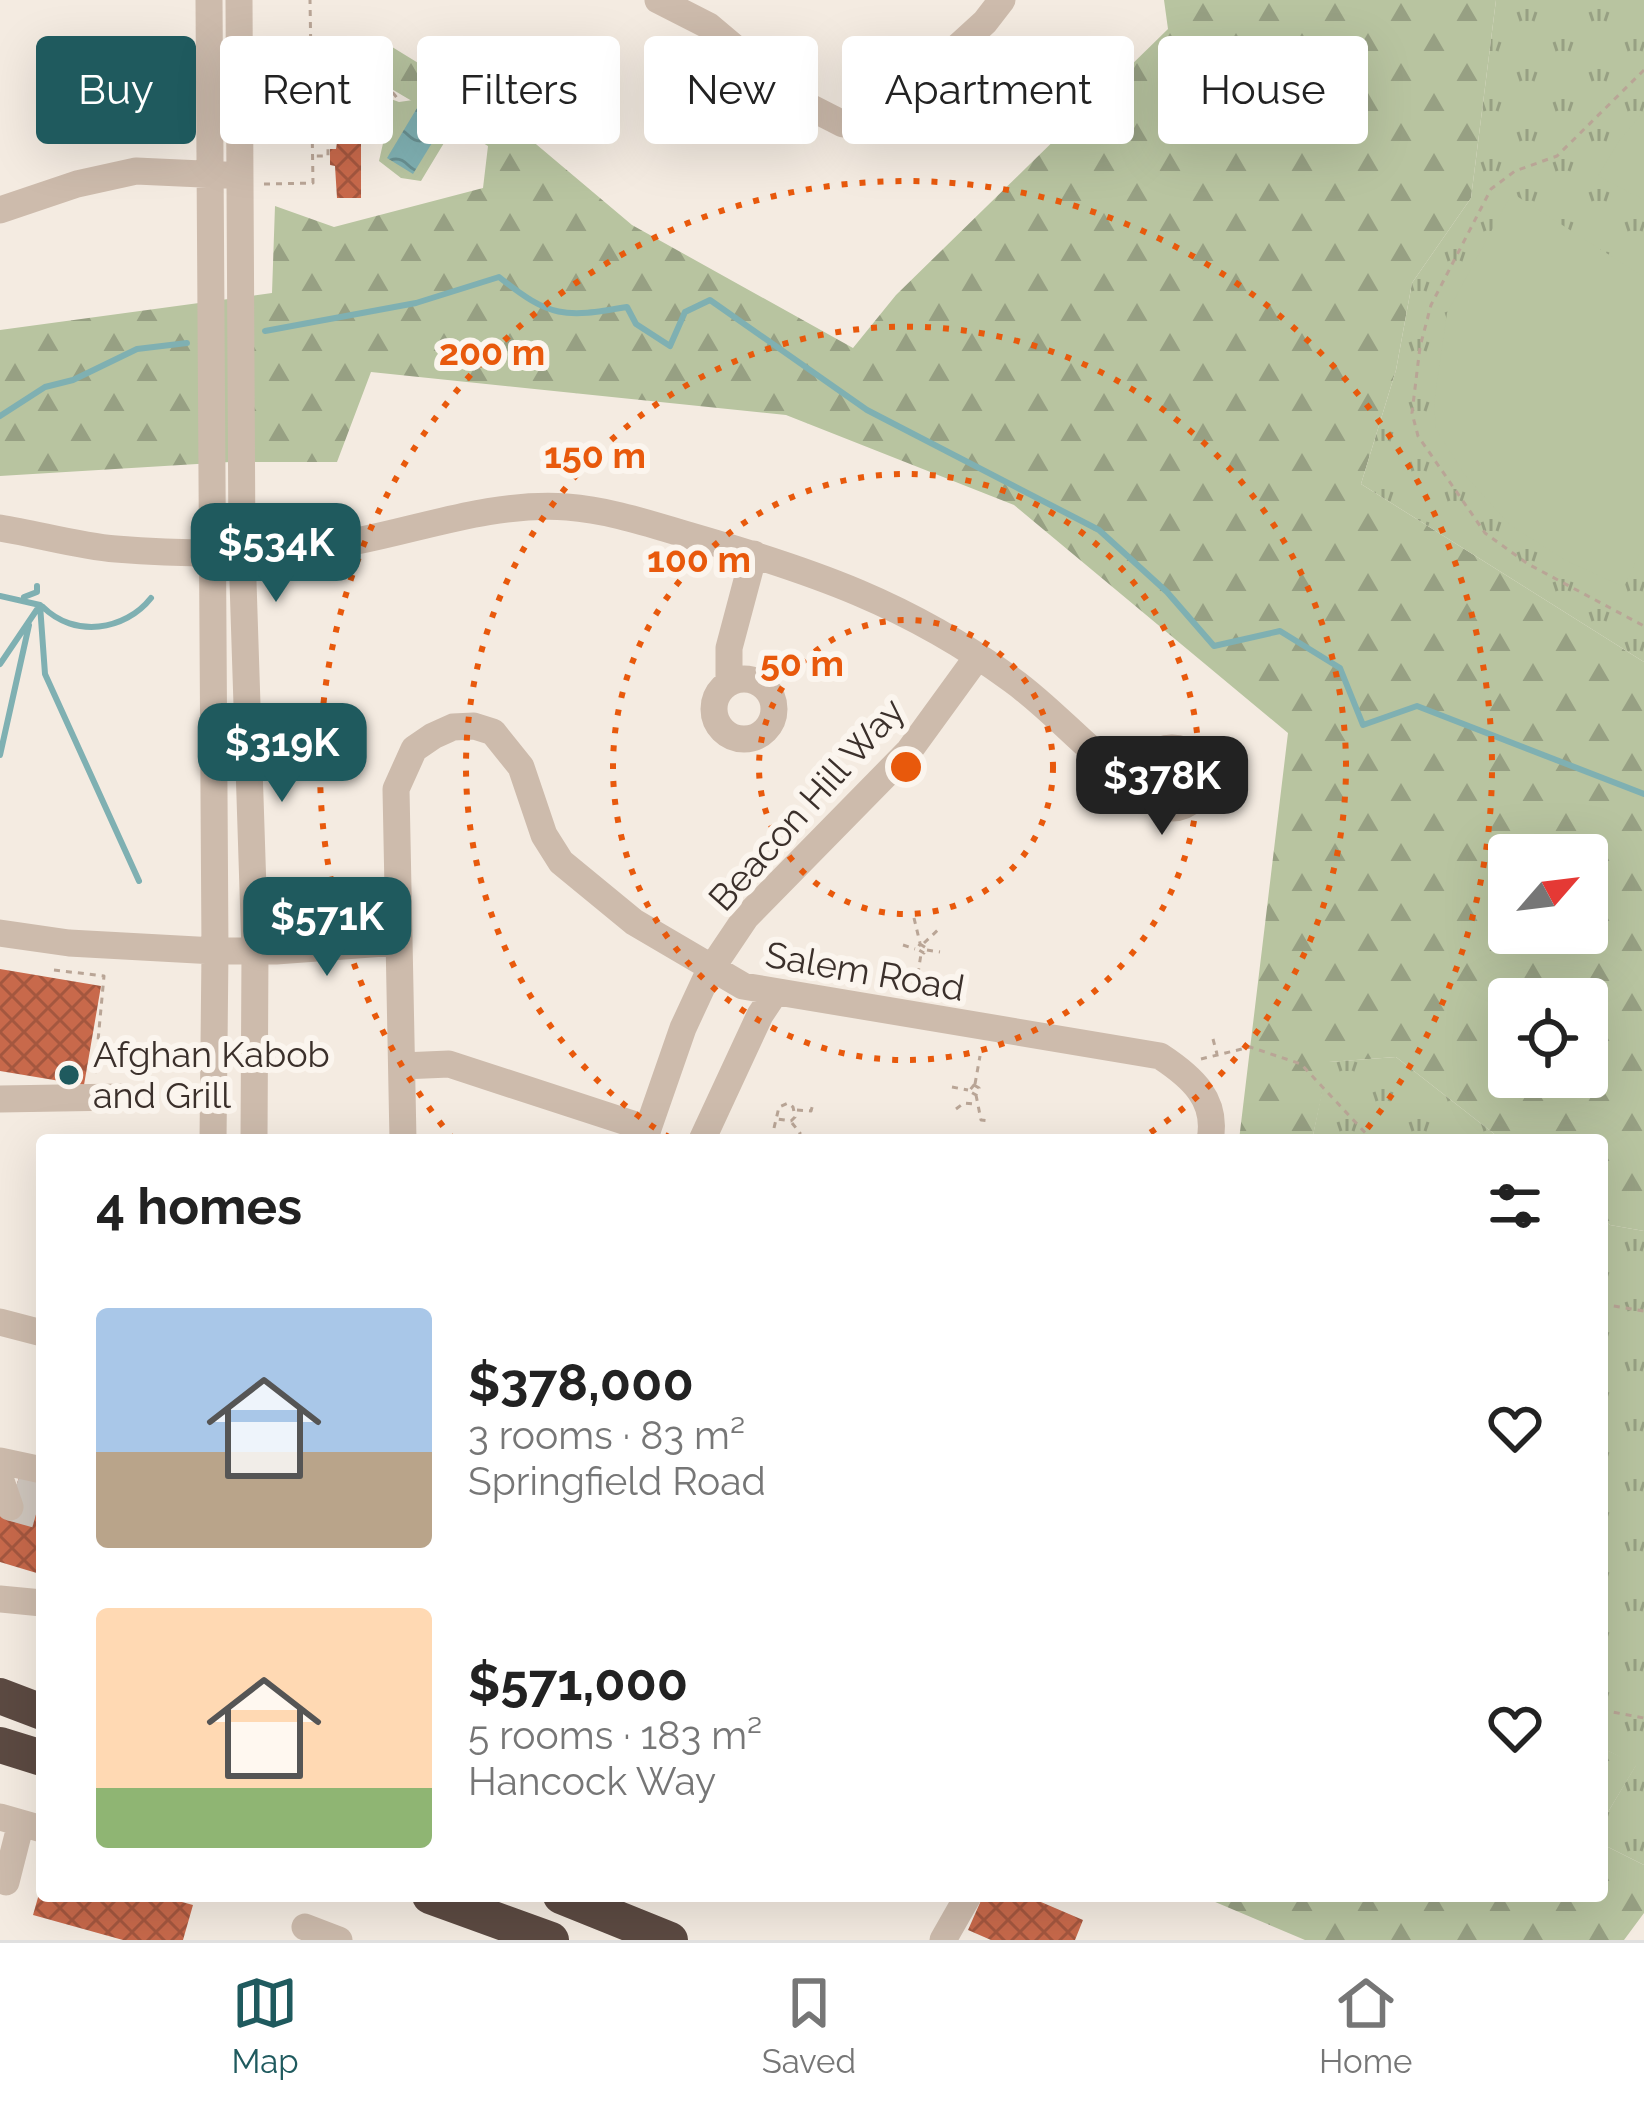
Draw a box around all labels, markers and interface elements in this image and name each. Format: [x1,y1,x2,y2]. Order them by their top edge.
chip: Buy [36,36,196,144]
chip: Rent [220,36,393,144]
chip: Filters [417,36,620,144]
chip: New [644,36,818,144]
chip: Apartment [842,36,1134,144]
chip: House [1158,36,1368,144]
text: 200 m [439,331,545,373]
text: 150 m [544,434,646,476]
pin: $534K [192,503,360,605]
text: $534K [218,519,334,565]
text: 100 m [647,538,751,580]
text: 50 m [760,642,844,684]
street label: Beacon Hill Way [700,689,912,919]
pin: $319K [198,703,366,805]
text: $319K [225,719,339,765]
pin: $378K [1078,736,1246,838]
centre of rings [885,746,927,788]
text: $378K [1103,752,1221,798]
north arrow [1488,834,1608,954]
map controls [1488,834,1608,1098]
pin: $571K [243,877,411,979]
text: $571K [270,893,384,939]
street label: Salem Road [762,933,968,1009]
button: locate [1488,978,1608,1098]
place label: Afghan Kabob and Grill [93,1033,330,1116]
marker: Afghan Kabob and Grill [56,1062,82,1088]
icon: filters [1482,1173,1548,1239]
text: 4 homes [96,1176,302,1236]
text: $378,000 [468,1352,694,1412]
icon: home [192,1356,336,1500]
icon: heart [1482,1395,1548,1461]
text: 3 rooms · 83 m² [468,1412,745,1458]
text: Springfield Road [468,1458,766,1504]
text: $571,000 [468,1652,688,1712]
icon: home [192,1656,336,1800]
icon: heart [1482,1695,1548,1761]
text: 5 rooms · 183 m² [468,1712,762,1758]
text: Hancock Way [468,1758,716,1804]
tab: Map [232,1970,299,2081]
tab: Saved [762,1970,856,2081]
tab: Home [1319,1970,1412,2081]

